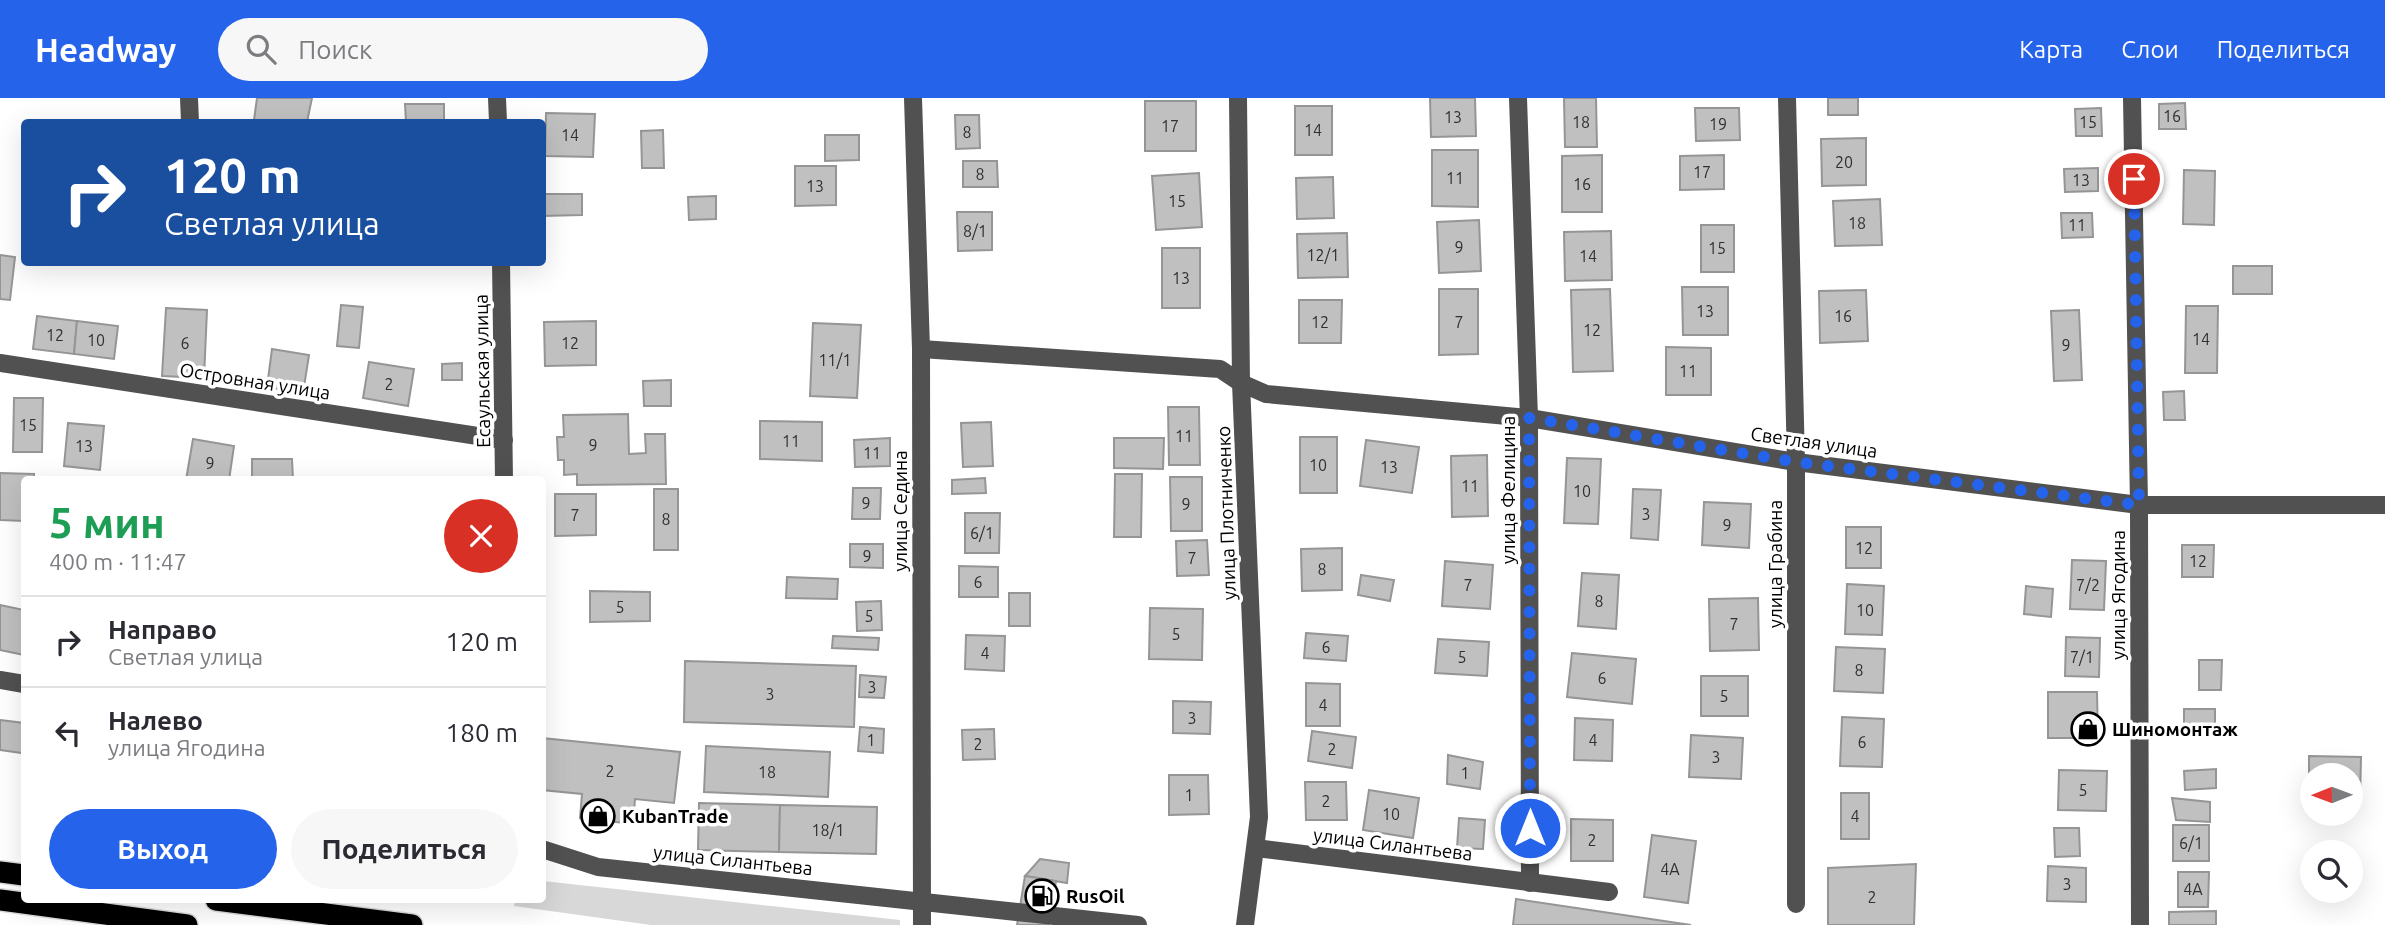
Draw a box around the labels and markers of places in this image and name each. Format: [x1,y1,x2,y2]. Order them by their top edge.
pin [2104,149,2164,209]
shop icon: Шиномонтаж [2069,710,2107,748]
place label: Шиномонтаж [2112,718,2238,740]
shop icon: KubanTrade [579,797,617,835]
place label: KubanTrade [622,805,729,827]
fuel station icon: RusOil [1023,877,1061,915]
place label: RusOil [1066,885,1125,907]

